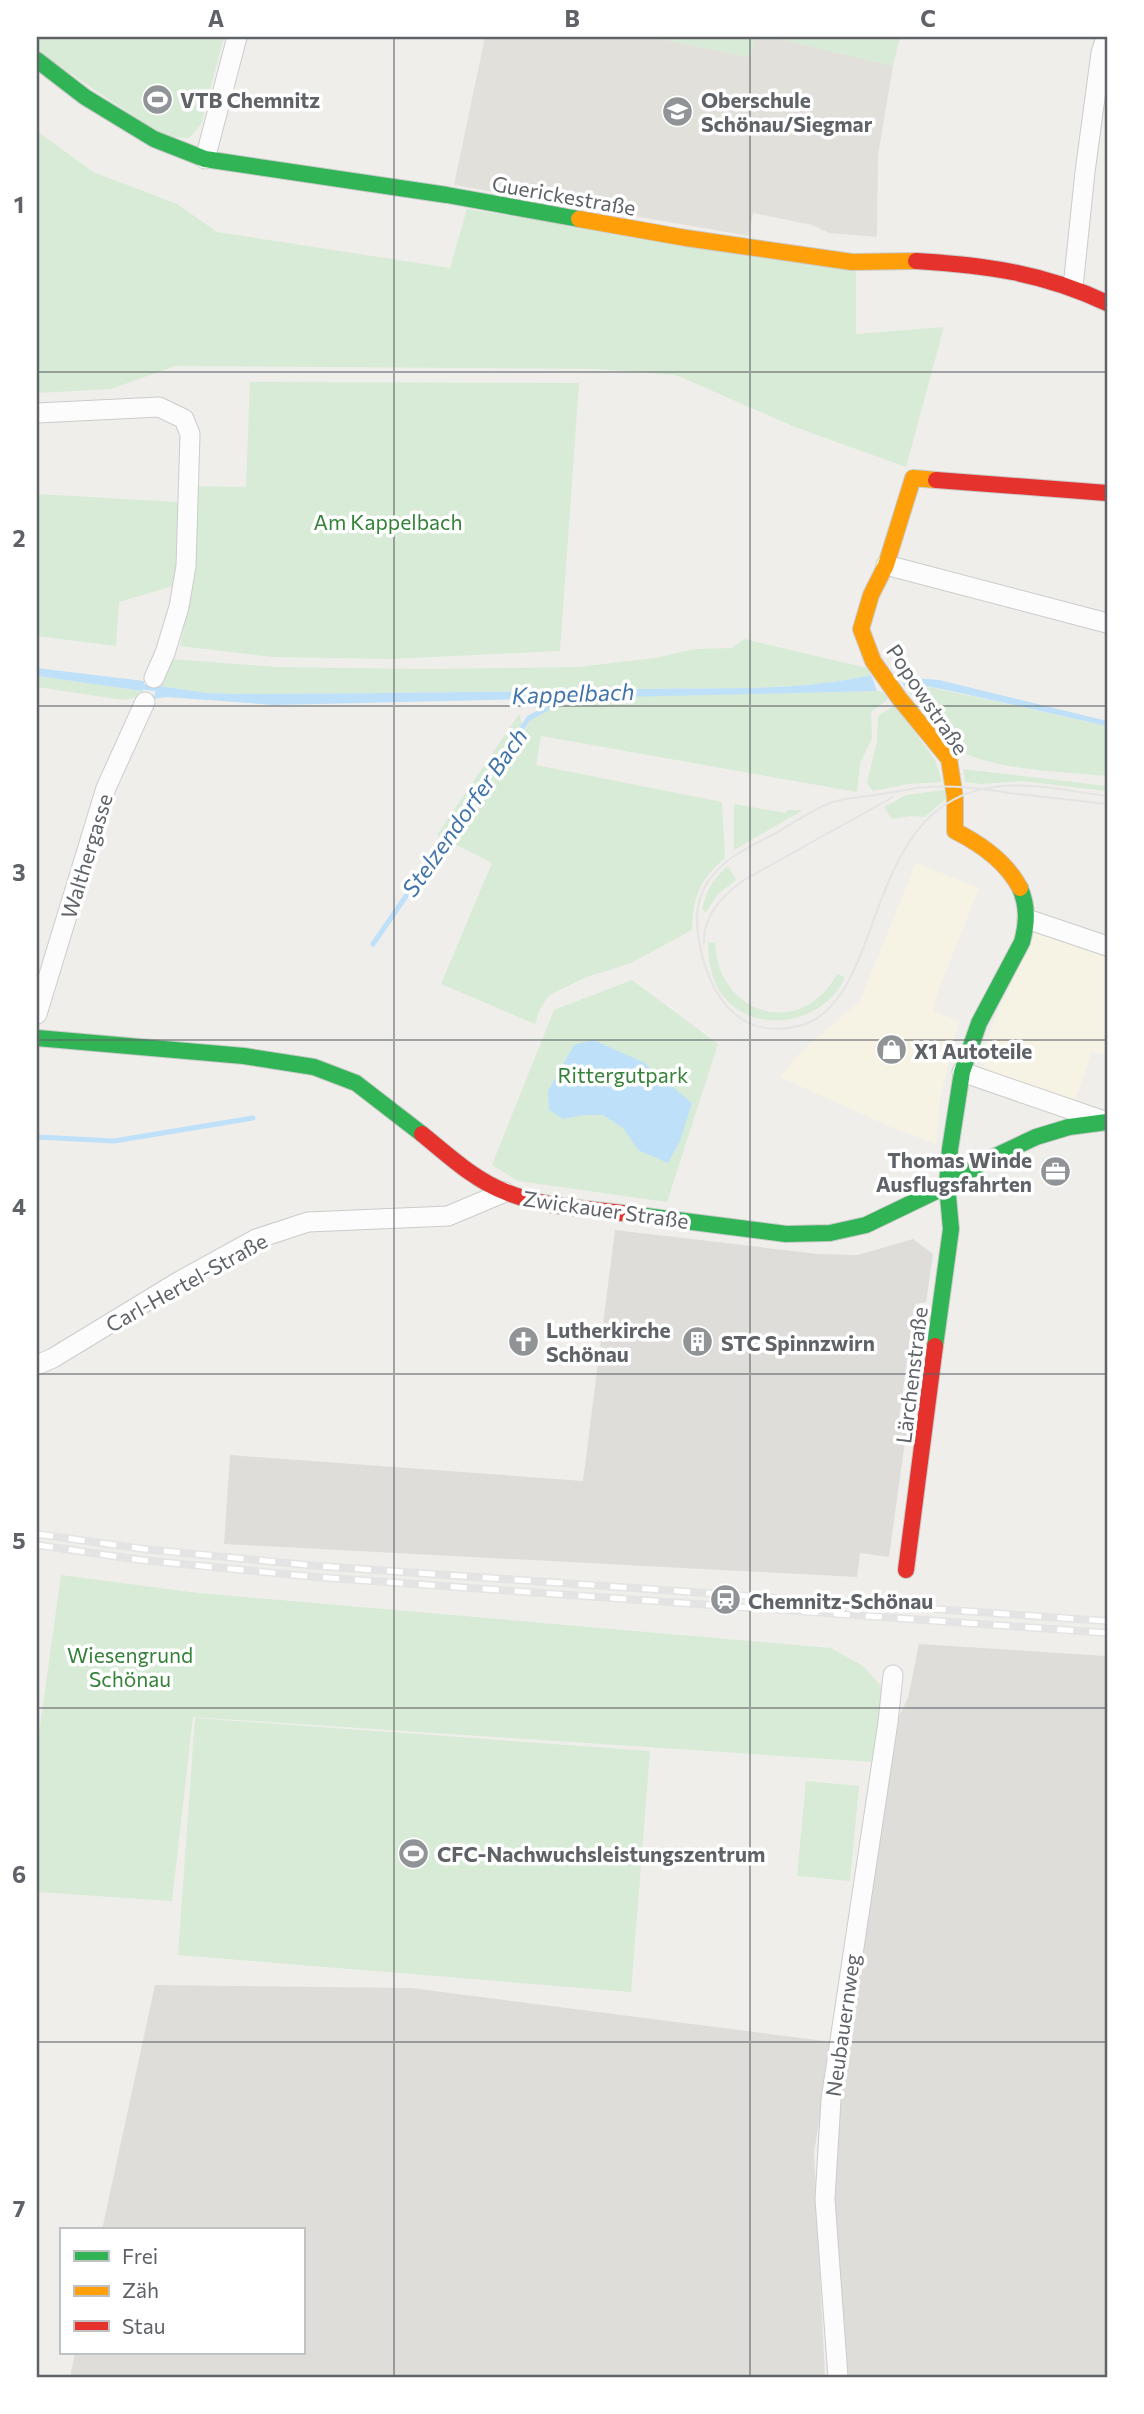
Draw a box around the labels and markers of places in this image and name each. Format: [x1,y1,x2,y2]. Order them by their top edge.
sports icon: VTB Chemnitz [140,82,174,116]
place label: VTB Chemnitz [180,87,320,112]
place label: Oberschule Schönau/Siegmar [701,87,873,136]
school or university icon: Oberschule Schönau/Siegmar [661,94,695,128]
shop icon: X1 Autoteile [874,1033,908,1067]
place label: X1 Autoteile [914,1038,1032,1063]
place label: Thomas Winde Ausflugsfahrten [876,1147,1032,1196]
office icon: Thomas Winde Ausflugsfahrten [1038,1154,1072,1188]
place label: Lutherkirche Schönau [546,1317,671,1366]
church icon: Lutherkirche Schönau [506,1324,540,1358]
building icon: STC Spinnzwirn [681,1325,715,1359]
place label: STC Spinnzwirn [721,1330,875,1355]
station icon: Chemnitz-Schönau [708,1583,742,1617]
place label: Chemnitz-Schönau [748,1588,933,1613]
sports icon: CFC-Nachwuchsleistungszentrum [397,1836,431,1870]
place label: CFC-Nachwuchsleistungszentrum [437,1841,765,1866]

